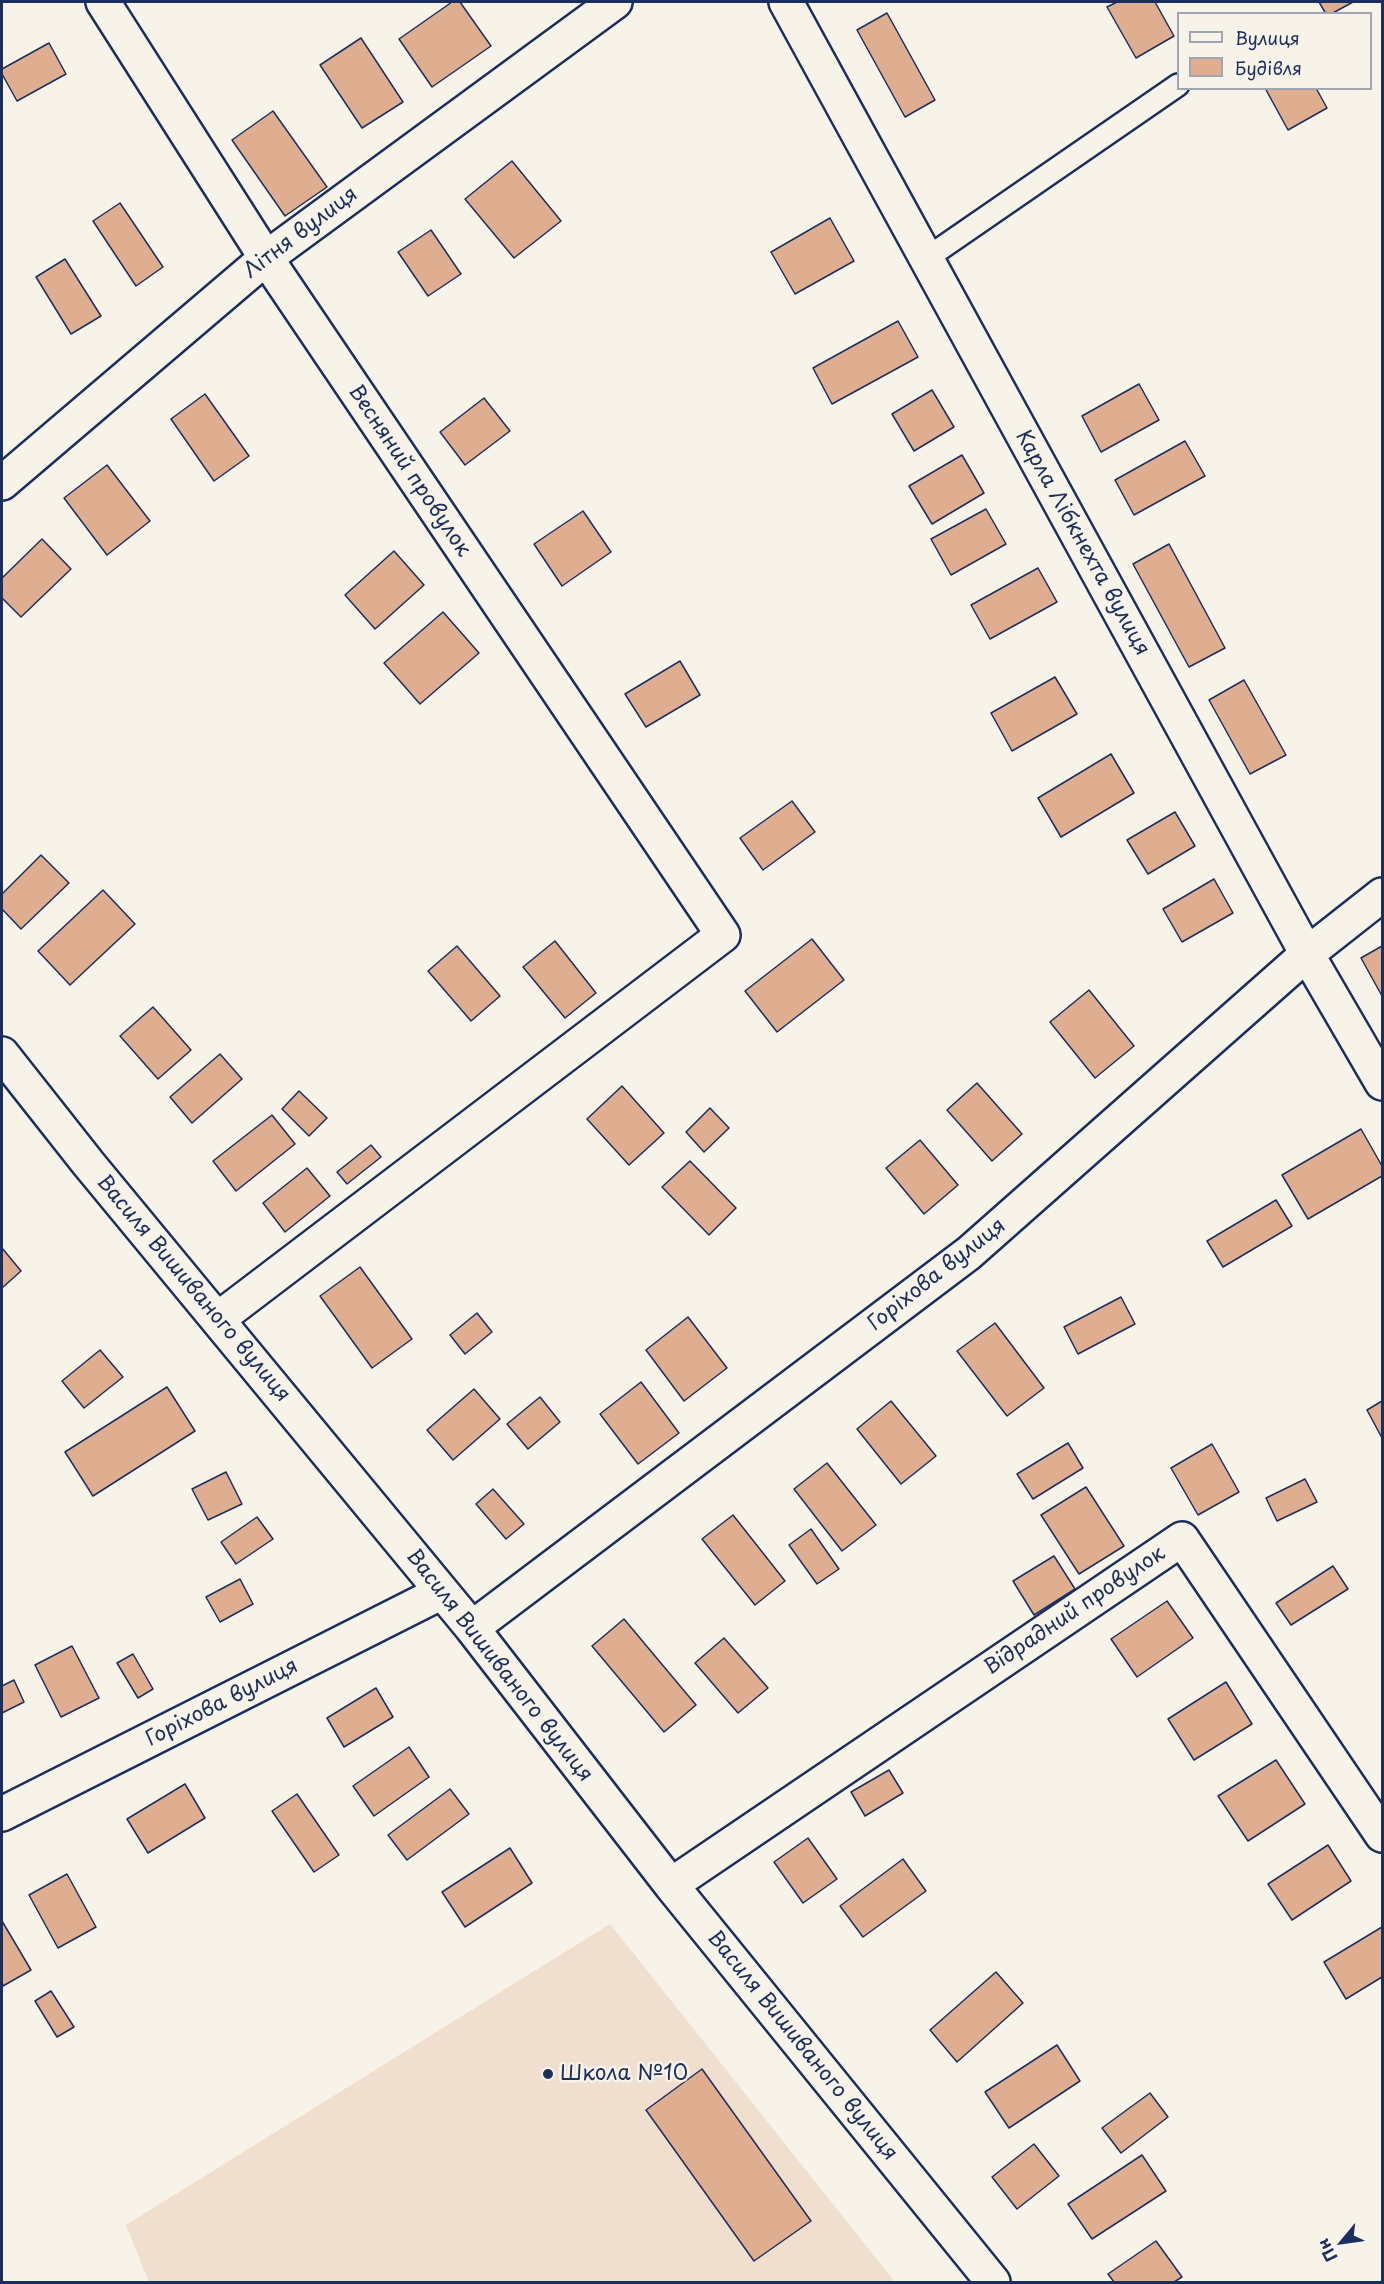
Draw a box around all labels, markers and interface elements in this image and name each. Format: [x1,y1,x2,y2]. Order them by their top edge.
legend [1177,12,1372,90]
text: Вулиця [1235,24,1300,51]
text: Будівля [1235,54,1302,81]
street label: Літня вулиця [239,182,363,284]
street label: Весняний провулок [342,380,476,562]
street label: Карла Лібкнехта вулиця [1009,426,1155,660]
street label: Василя Вишиваного вулиця [91,1171,295,1407]
street label: Горіхова вулиця [863,1213,1011,1337]
street label: Відрадний провулок [980,1541,1170,1681]
street label: Василя Вишиваного вулиця [400,1545,598,1787]
street label: Горіхова вулиця [142,1654,302,1752]
street label: Василя Вишиваного вулиця [702,1926,902,2166]
place label: Школа №10 [560,2061,688,2087]
marker: Школа №10 [541,2067,555,2081]
north arrow [1312,2212,1372,2272]
text: Пн [1310,2235,1342,2267]

